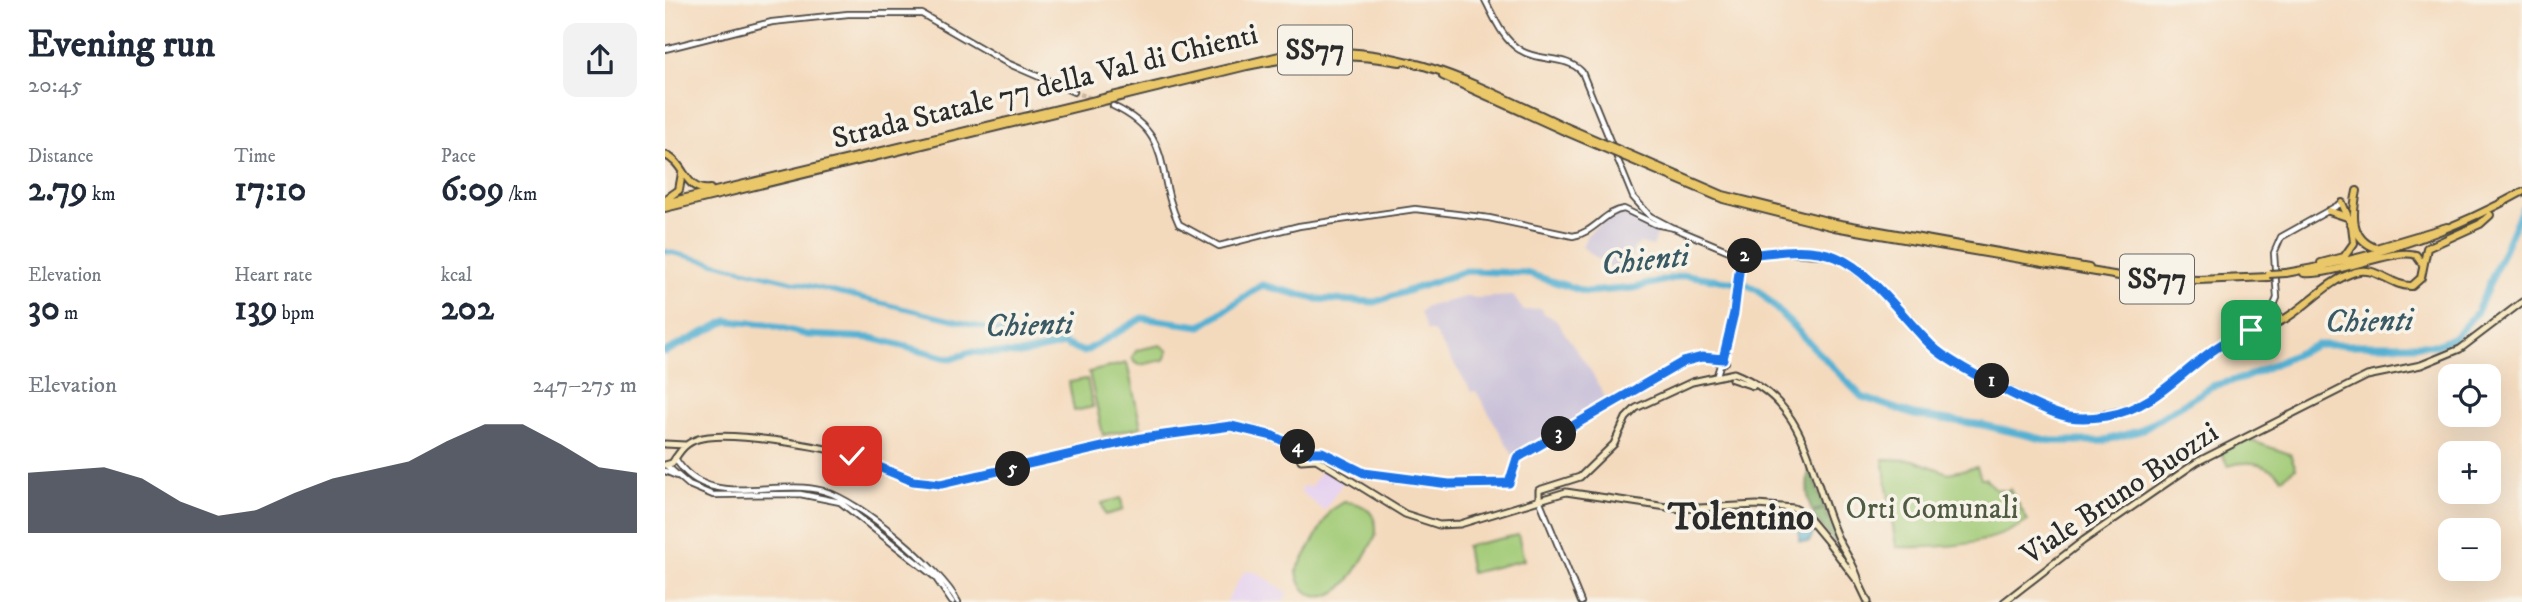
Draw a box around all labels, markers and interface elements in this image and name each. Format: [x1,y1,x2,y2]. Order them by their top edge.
street label: Strada Statale 77 della Val di Chienti [828,16,1262,158]
text: Evening run [28,21,215,69]
button: share [563,23,637,97]
road number: SS77 [1278,26,1352,74]
text: 20:45 [28,71,82,100]
text: Distance [28,145,93,168]
text: Time [234,145,276,168]
text: Pace [441,145,476,168]
text: 2.79 [28,168,88,212]
text: 17:10 [234,168,306,212]
text: 6:09 [441,168,504,212]
text: km [88,183,116,206]
text: /km [504,183,537,206]
water label: Chienti [1599,236,1693,286]
pin: 2 [1727,238,1763,274]
text: 2 [1740,244,1749,267]
road number: SS77 [2120,254,2194,304]
text: Elevation [28,264,102,287]
text: Heart rate [234,264,312,287]
text: kcal [441,264,472,287]
text: 30 [28,287,60,331]
text: 139 [234,287,278,331]
text: 202 [441,287,494,331]
pin [2221,300,2281,360]
water label: Chienti [2324,301,2415,343]
text: m [60,302,78,325]
text: bpm [278,302,315,325]
water label: Chienti [984,304,1075,348]
icon: arrive [2232,311,2270,349]
pin: 1 [1975,364,2009,398]
map controls [2438,364,2501,581]
button: locate [2438,364,2501,427]
text: 1 [1988,369,1995,392]
text: Elevation [28,371,117,400]
text: 247–275 m [533,371,637,400]
street label: Viale Bruno Buozzi [2014,414,2226,574]
pin: 3 [1541,416,1577,452]
text: 3 [1555,422,1562,445]
pin [822,426,882,486]
pin: 4 [1281,430,1315,464]
text: 4 [1292,435,1303,458]
icon: check [833,437,871,475]
button: + [2438,441,2501,504]
pin: 5 [995,452,1031,486]
text: 5 [1008,457,1017,480]
park label: Orti Comunali [1846,491,2018,528]
district label: Tolentino [1667,495,1814,542]
button: − [2438,518,2501,581]

